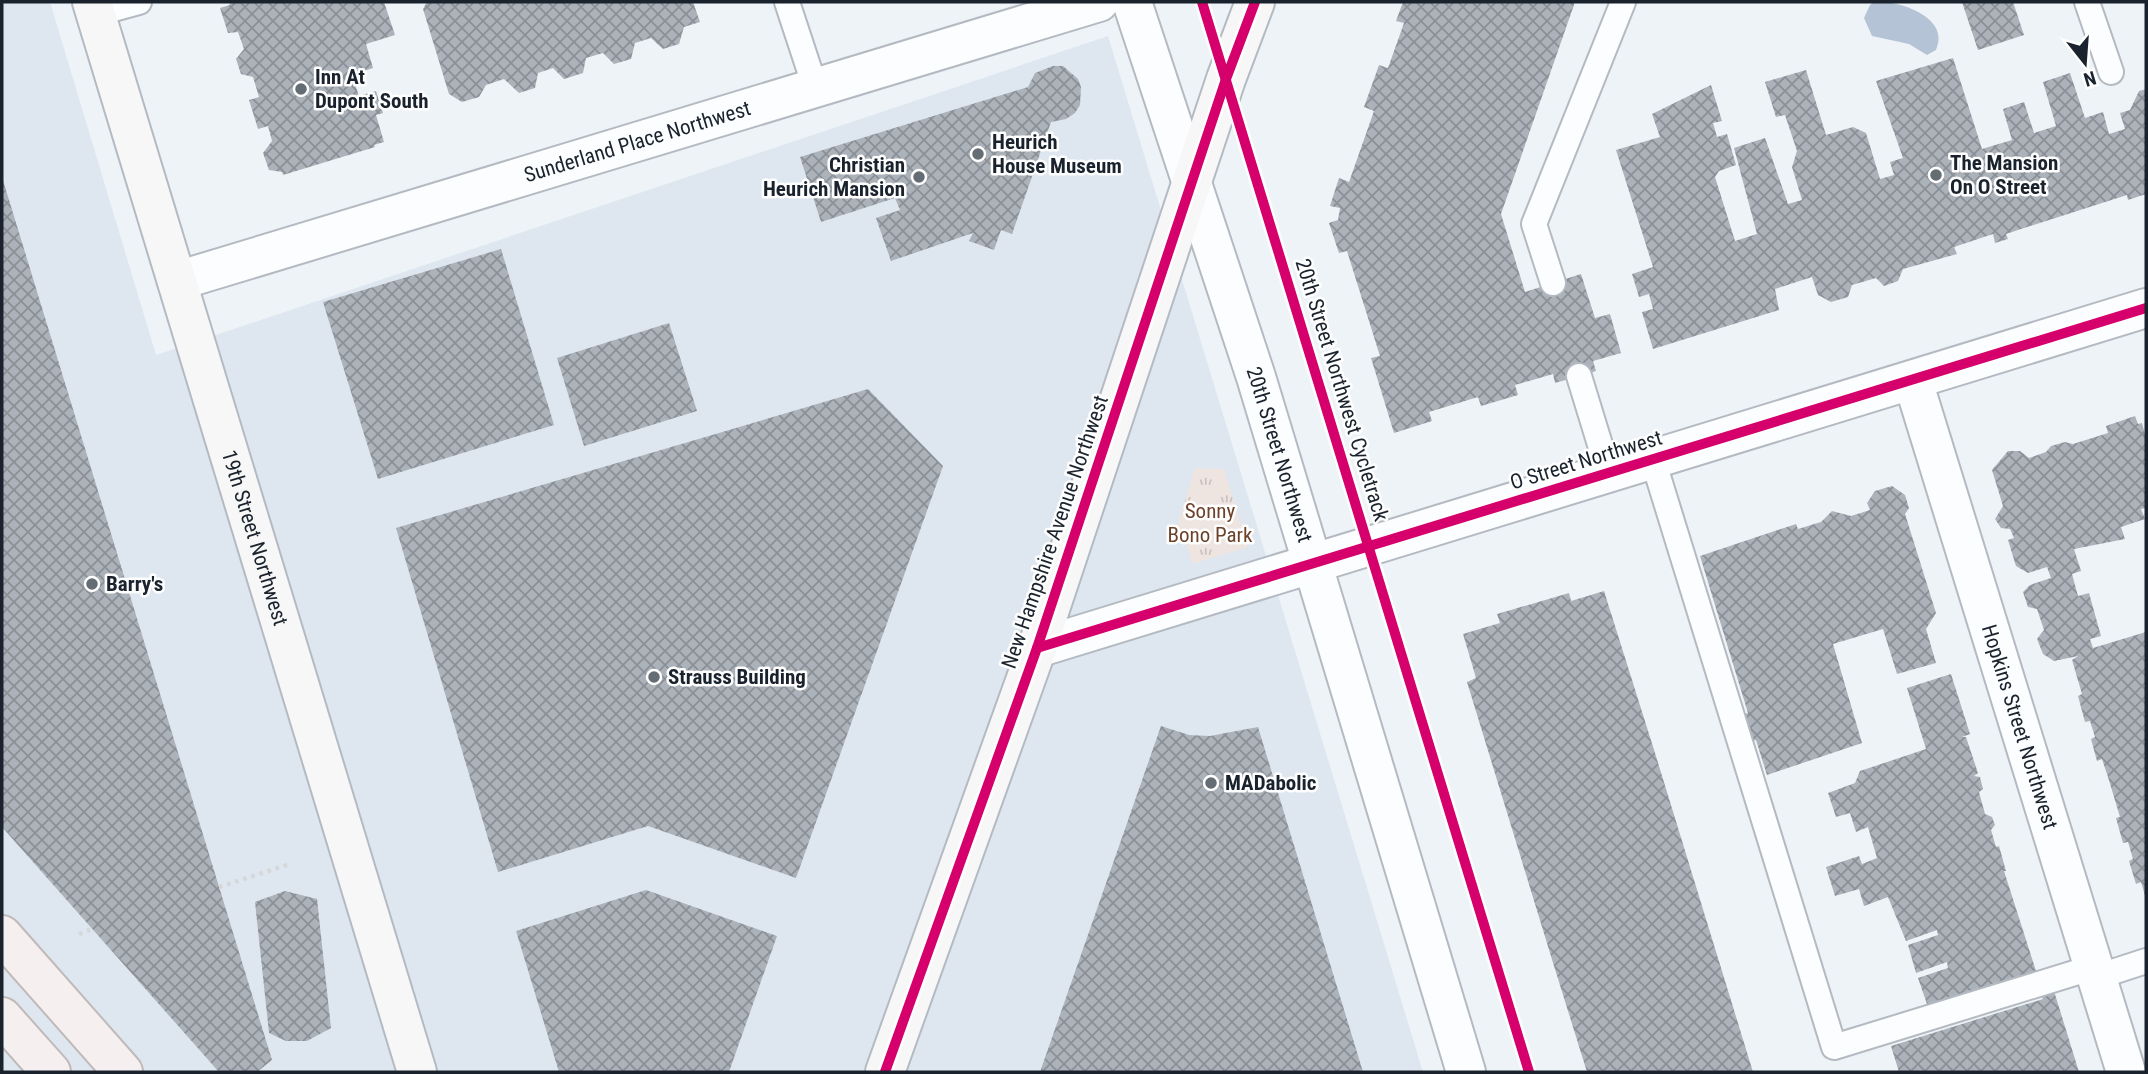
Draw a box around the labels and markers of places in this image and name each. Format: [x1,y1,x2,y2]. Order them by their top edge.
place label: Inn At Dupont South [315,65,429,113]
marker: Inn At Dupont South [293,81,309,97]
place label: Heurich House Museum [992,130,1122,178]
marker: Heurich House Museum [970,146,986,162]
place label: The Mansion On O Street [1950,151,2058,199]
place label: Christian Heurich Mansion [763,153,905,201]
marker: The Mansion On O Street [1928,167,1944,183]
marker: Christian Heurich Mansion [911,169,927,185]
place label: Barry's [106,572,163,596]
marker: Barry's [84,576,100,592]
place label: Strauss Building [668,665,806,689]
marker: Strauss Building [646,669,662,685]
place label: MADabolic [1225,771,1317,795]
marker: MADabolic [1203,775,1219,791]

